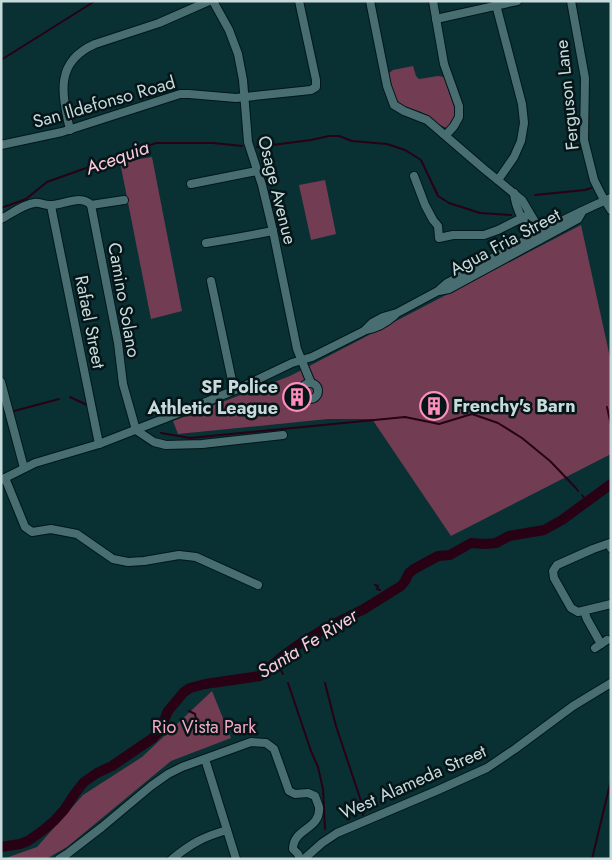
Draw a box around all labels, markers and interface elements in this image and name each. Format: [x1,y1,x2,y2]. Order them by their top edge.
street label: Ferguson Lane [548,39,586,151]
street label: San Ildefonso Road [30,69,178,135]
water label: Acequia [81,133,153,182]
street label: Osage Avenue [251,133,303,247]
street label: Agua Fria Street [445,202,566,282]
street label: Camino Solano [101,241,147,360]
street label: Rafael Street [68,273,112,371]
place label: SF Police Athletic League [146,374,278,421]
building icon: SF Police Athletic League [282,382,312,412]
building icon: Frenchy's Barn [419,391,449,421]
place label: Frenchy's Barn [453,393,576,419]
water label: Santa Fe River [252,601,364,685]
park label: Rio Vista Park [152,714,256,740]
street label: West Alameda Street [336,738,491,826]

